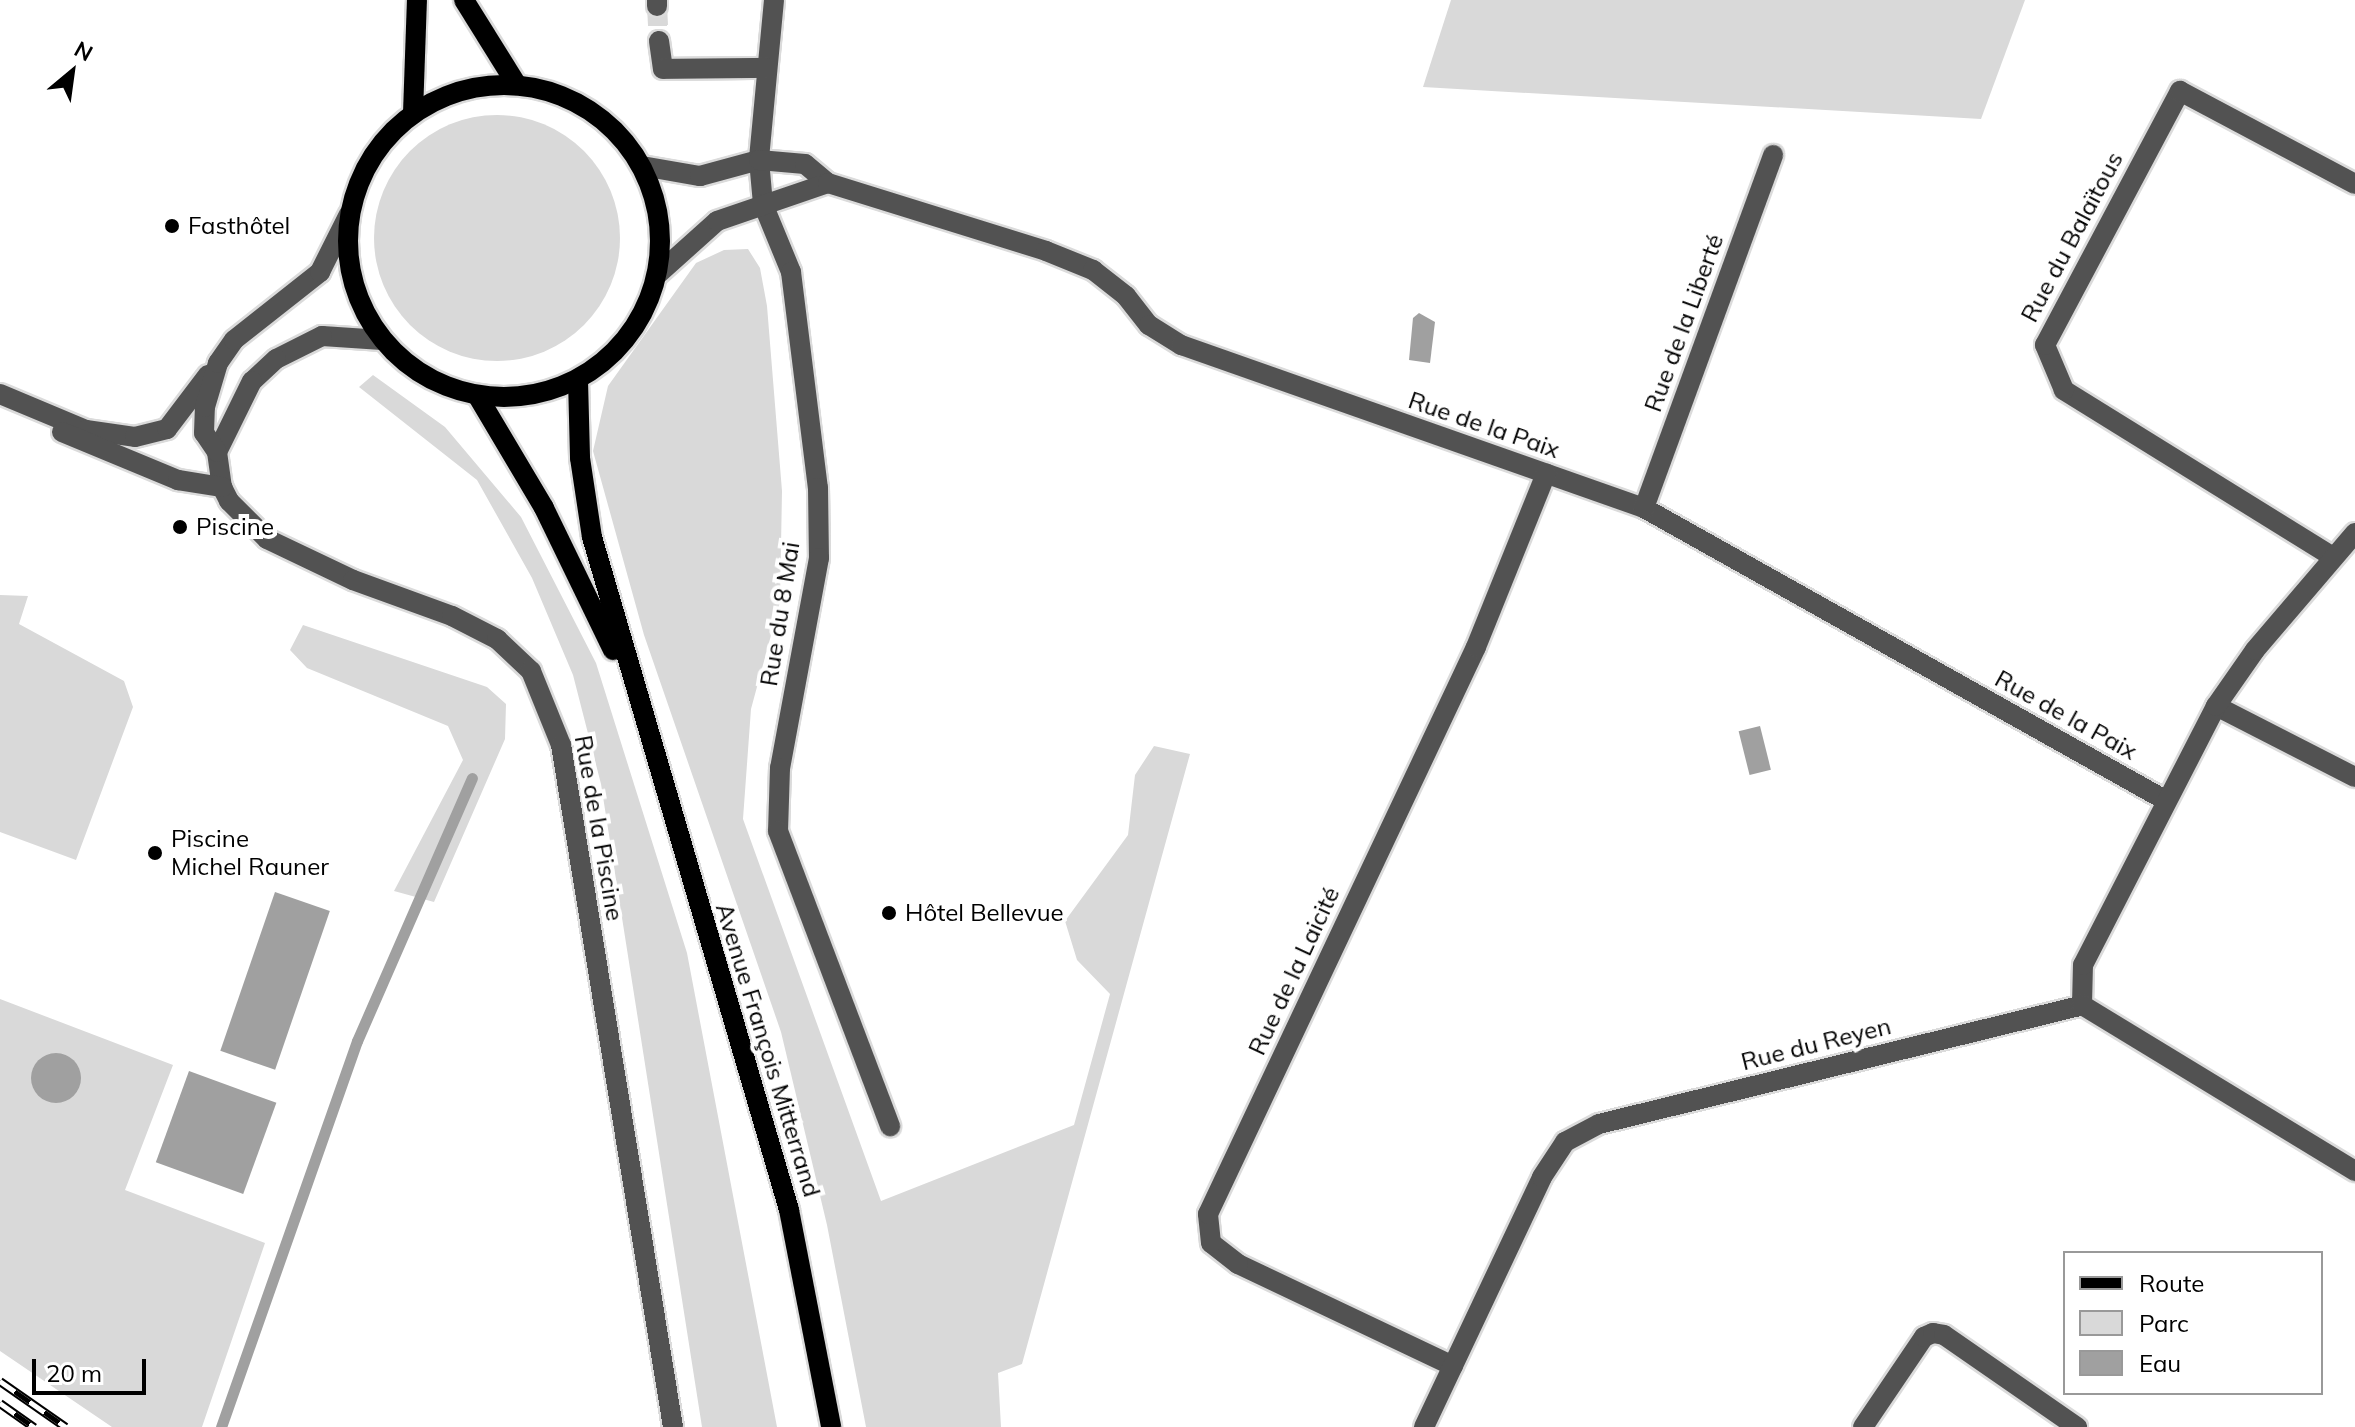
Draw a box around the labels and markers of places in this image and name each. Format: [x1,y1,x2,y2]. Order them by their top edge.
place label: Fasthôtel [188,212,290,240]
marker: Fasthôtel [163,217,181,235]
place label: Piscine [196,513,274,541]
marker: Piscine [171,518,189,536]
place label: Piscine Michel Rauner [171,825,329,881]
marker: Piscine Michel Rauner [146,844,164,862]
place label: Hôtel Bellevue [905,899,1064,927]
marker: Hôtel Bellevue [880,904,898,922]

